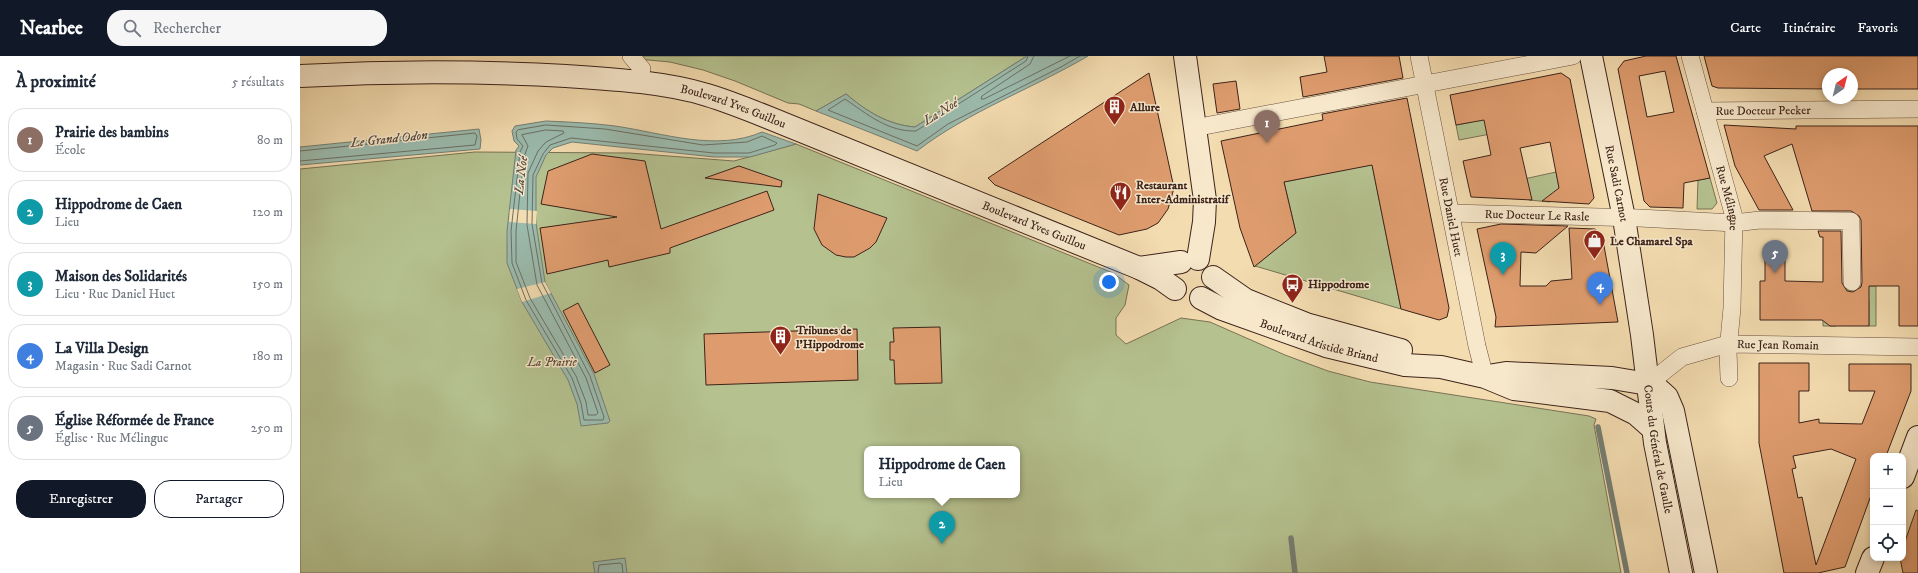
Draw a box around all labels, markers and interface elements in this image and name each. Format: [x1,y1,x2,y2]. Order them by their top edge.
search box [107,10,387,46]
text: Nearbee [20,17,83,40]
icon: search [121,17,143,39]
text: Rechercher [153,19,221,38]
text: Carte [1730,19,1761,37]
text: Itinéraire [1783,19,1836,37]
text: Favoris [1858,19,1898,37]
north arrow [1822,68,1858,104]
text: À proximité [16,71,96,93]
text: 5 résultats [232,74,284,90]
street label: Boulevard Yves Guillou [679,81,788,132]
water label: La Noé [919,94,963,129]
building icon: Allure [1101,94,1127,127]
place label: Allure [1129,100,1160,115]
street label: Rue Docteur Pecker [1715,103,1811,119]
pin: 1 [1254,110,1280,143]
text: Prairie des bambins [55,123,169,142]
water label: Le Grand Odon [349,127,429,151]
text: 1 [28,132,32,148]
text: 80 m [257,132,283,148]
text: École [55,142,85,158]
street label: Rue Sadi Carnot [1601,144,1631,223]
water label: La Noé [511,153,532,196]
street label: Rue Mélingue [1712,164,1742,231]
street label: Rue Daniel Huet [1435,176,1466,258]
place label: Restaurant Inter-Administratif [1136,178,1231,207]
restaurant icon: Restaurant Inter-Administratif [1108,179,1134,212]
text: Hippodrome de Caen [55,195,182,214]
street label: Boulevard Yves Guillou [980,198,1088,254]
text: 2 [27,204,33,220]
text: 120 m [252,204,283,220]
street label: Rue Docteur Le Rasle [1484,207,1590,225]
text: Lieu [55,214,79,230]
shop icon: Le Chamarel Spa [1581,228,1607,261]
place label: Le Chamarel Spa [1610,234,1694,249]
pin: 5 [1762,240,1788,273]
pin: 3 [1490,242,1516,275]
text: Maison des Solidarités [55,267,187,286]
bus stop icon: Hippodrome [1279,271,1305,304]
your location [1099,272,1119,292]
pin: 4 [1587,272,1613,305]
text: 3 [28,276,32,292]
text: 150 m [252,276,283,292]
place label: Hippodrome [1308,277,1369,292]
text: Lieu · Rue Daniel Huet [55,286,175,302]
street label: Boulevard Aristide Briand [1258,316,1380,366]
place label: Tribunes de l'Hippodrome [795,323,864,352]
building icon: Tribunes de l'Hippodrome [768,324,794,357]
street label: Rue Jean Romain [1737,337,1820,353]
text: La Villa Design [55,339,149,358]
text: 4 [26,348,34,364]
text: 180 m [252,348,283,364]
park label: La Prairie [526,355,577,370]
text: Magasin · Rue Sadi Carnot [55,358,192,374]
street label: Cours du Général de Gaulle [1640,384,1676,515]
text: Église Réformée de France [55,411,214,430]
text: 5 [27,420,33,436]
text: 250 m [251,420,283,436]
text: Église · Rue Mélingue [55,430,168,446]
popup [864,446,1020,498]
map controls [1870,453,1906,561]
button: + [1870,453,1906,489]
text: Hippodrome de Caen [878,455,1006,474]
text: Lieu [878,474,903,490]
button: Enregistrer [16,480,146,518]
button: Partager [154,480,284,518]
button: − [1870,489,1906,525]
pin: 2 [929,511,955,544]
button: locate [1870,525,1906,561]

